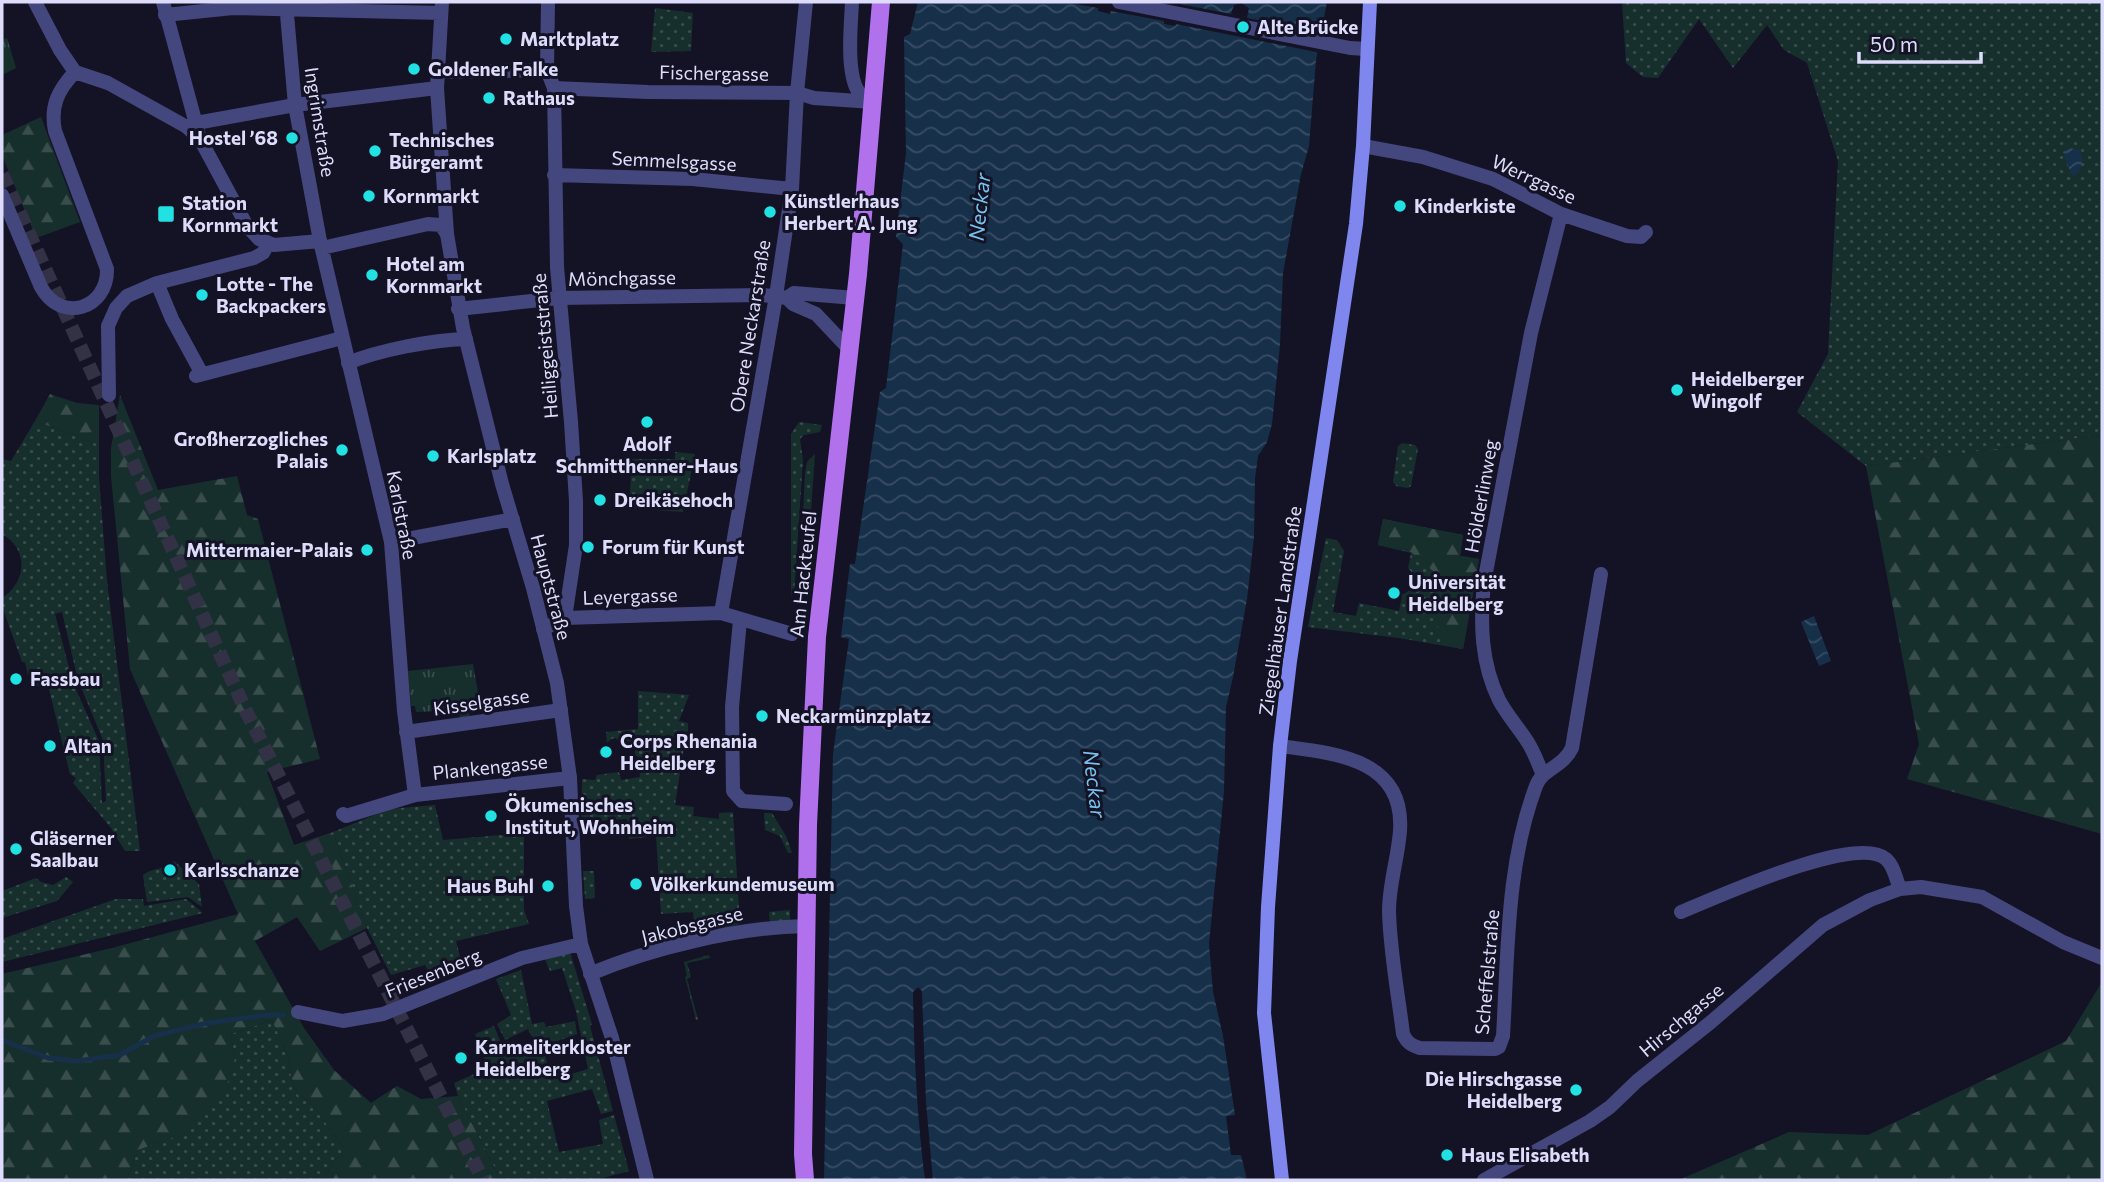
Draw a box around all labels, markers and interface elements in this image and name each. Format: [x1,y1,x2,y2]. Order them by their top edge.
place label: Alte Brücke [1257,15,1358,38]
marker: Alte Brücke [1235,19,1251,35]
scale bar [1859,21,1982,65]
place label: Marktplatz [520,27,619,50]
marker: Marktplatz [498,31,514,47]
text: 50 m [1870,31,1918,56]
place label: Goldener Falke [428,57,558,80]
street label: Fischergasse [659,60,769,85]
marker: Goldener Falke [406,61,422,77]
street label: Ingrimstraße [300,65,341,178]
place label: Rathaus [503,86,575,109]
marker: Rathaus [481,90,497,106]
place label: Hostel ’68 [189,126,278,149]
place label: Technisches Bürgeramt [389,128,494,173]
marker: Hostel ’68 [284,130,300,146]
marker: Technisches Bürgeramt [367,143,383,159]
street label: Semmelsgasse [611,146,737,175]
street label: Werrgasse [1488,149,1580,208]
water label: Neckar [963,171,995,242]
place label: Kornmarkt [383,184,479,207]
marker: Kornmarkt [361,188,377,204]
place label: Künstlerhaus Herbert A. Jung [784,189,918,234]
place label: Station Kornmarkt [182,191,278,236]
place label: Kinderkiste [1414,194,1515,217]
marker: Kinderkiste [1392,198,1408,214]
marker: Station Kornmarkt [156,204,176,224]
marker: Künstlerhaus Herbert A. Jung [762,204,778,220]
street label: Obere Neckarstraße [725,238,774,414]
place label: Hotel am Kornmarkt [386,252,482,297]
street label: Mönchgasse [568,265,676,290]
marker: Hotel am Kornmarkt [364,267,380,283]
place label: Lotte - The Backpackers [216,272,326,317]
street label: Heiliggeiststraße [527,272,562,420]
marker: Lotte - The Backpackers [194,287,210,303]
place label: Heidelberger Wingolf [1691,367,1804,412]
marker: Heidelberger Wingolf [1669,382,1685,398]
marker: Adolf Schmitthenner-Haus [639,414,655,430]
place label: Großherzogliches Palais [174,427,328,472]
place label: Adolf Schmitthenner-Haus [556,432,738,477]
street label: Hölderlinweg [1459,437,1502,554]
marker: Großherzogliches Palais [334,442,350,458]
place label: Karlsplatz [447,444,537,467]
marker: Karlsplatz [425,448,441,464]
street label: Karlstraße [383,468,422,561]
place label: Dreikäsehoch [614,488,733,511]
marker: Dreikäsehoch [592,492,608,508]
street label: Ziegelhäuser Landstraße [1253,504,1306,717]
street label: Am Hackteufel [784,509,821,638]
street label: Hauptstraße [526,531,577,642]
place label: Forum für Kunst [602,535,745,558]
place label: Mittermaier-Palais [186,538,353,561]
marker: Forum für Kunst [580,539,596,555]
marker: Mittermaier-Palais [359,542,375,558]
place label: Universität Heidelberg [1408,570,1506,615]
street label: Leyergasse [582,582,678,609]
marker: Universität Heidelberg [1386,585,1402,601]
place label: Fassbau [30,667,100,690]
marker: Fassbau [8,671,24,687]
street label: Kisselgasse [431,683,531,720]
place label: Neckarmünzplatz [776,704,931,727]
marker: Neckarmünzplatz [754,708,770,724]
place label: Corps Rhenania Heidelberg [620,729,757,774]
place label: Altan [64,734,112,757]
marker: Altan [42,738,58,754]
marker: Corps Rhenania Heidelberg [598,744,614,760]
street label: Plankengasse [431,749,549,784]
water label: Neckar [1079,749,1112,820]
place label: Ökumenisches Institut, Wohnheim [505,793,674,838]
marker: Ökumenisches Institut, Wohnheim [483,808,499,824]
place label: Gläserner Saalbau [30,826,115,871]
marker: Gläserner Saalbau [8,841,24,857]
place label: Karlsschanze [184,858,299,881]
marker: Karlsschanze [162,862,178,878]
place label: Völkerkundemuseum [650,872,835,895]
place label: Haus Buhl [447,874,534,897]
marker: Völkerkundemuseum [628,876,644,892]
marker: Haus Buhl [540,878,556,894]
street label: Jakobsgasse [639,901,745,948]
street label: Scheffelstraße [1470,908,1503,1035]
street label: Friesenberg [381,943,484,1002]
street label: Hirschgasse [1634,978,1727,1061]
place label: Karmeliterkloster Heidelberg [475,1035,631,1080]
marker: Karmeliterkloster Heidelberg [453,1050,469,1066]
place label: Die Hirschgasse Heidelberg [1425,1067,1563,1112]
marker: Die Hirschgasse Heidelberg [1568,1082,1584,1098]
place label: Haus Elisabeth [1461,1143,1589,1166]
marker: Haus Elisabeth [1439,1147,1455,1163]

